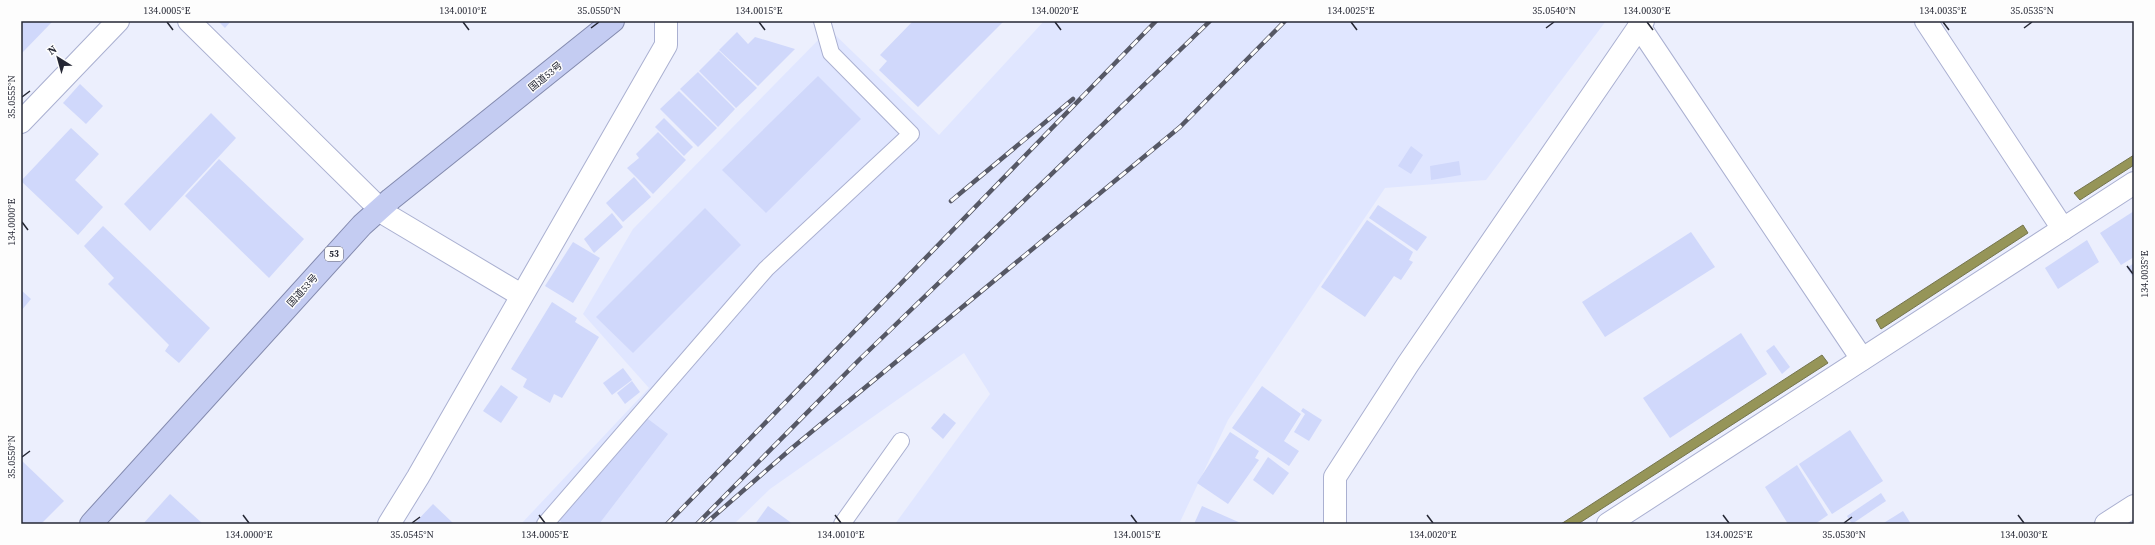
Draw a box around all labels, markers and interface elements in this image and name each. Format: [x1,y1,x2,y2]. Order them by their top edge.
text: 134.0005°E [143,4,191,17]
text: 134.0010°E [439,4,487,17]
text: 35.0550°N [577,4,621,17]
text: 134.0015°E [735,4,783,17]
text: 134.0020°E [1031,4,1079,17]
text: 134.0025°E [1327,4,1375,17]
text: 35.0540°N [1532,4,1576,17]
text: 134.0030°E [1623,4,1671,17]
text: 134.0035°E [1919,4,1967,17]
text: 35.0535°N [2010,4,2054,17]
north arrow [38,38,78,78]
text: N [45,42,60,59]
street label: 国道53号 [526,59,565,94]
text: 35.0555°N [5,75,18,119]
text: 134.0000°E [5,198,18,246]
road number: 53 [325,247,343,261]
text: 134.0035°E [2138,250,2151,298]
street label: 国道53号 [284,271,321,310]
text: 35.0550°N [5,435,18,479]
text: 134.0000°E [225,528,273,541]
text: 35.0545°N [390,528,434,541]
text: 134.0005°E [521,528,569,541]
text: 134.0010°E [817,528,865,541]
text: 134.0015°E [1113,528,1161,541]
text: 134.0020°E [1409,528,1457,541]
text: 134.0025°E [1705,528,1753,541]
text: 35.0530°N [1822,528,1866,541]
text: 134.0030°E [2000,528,2048,541]

